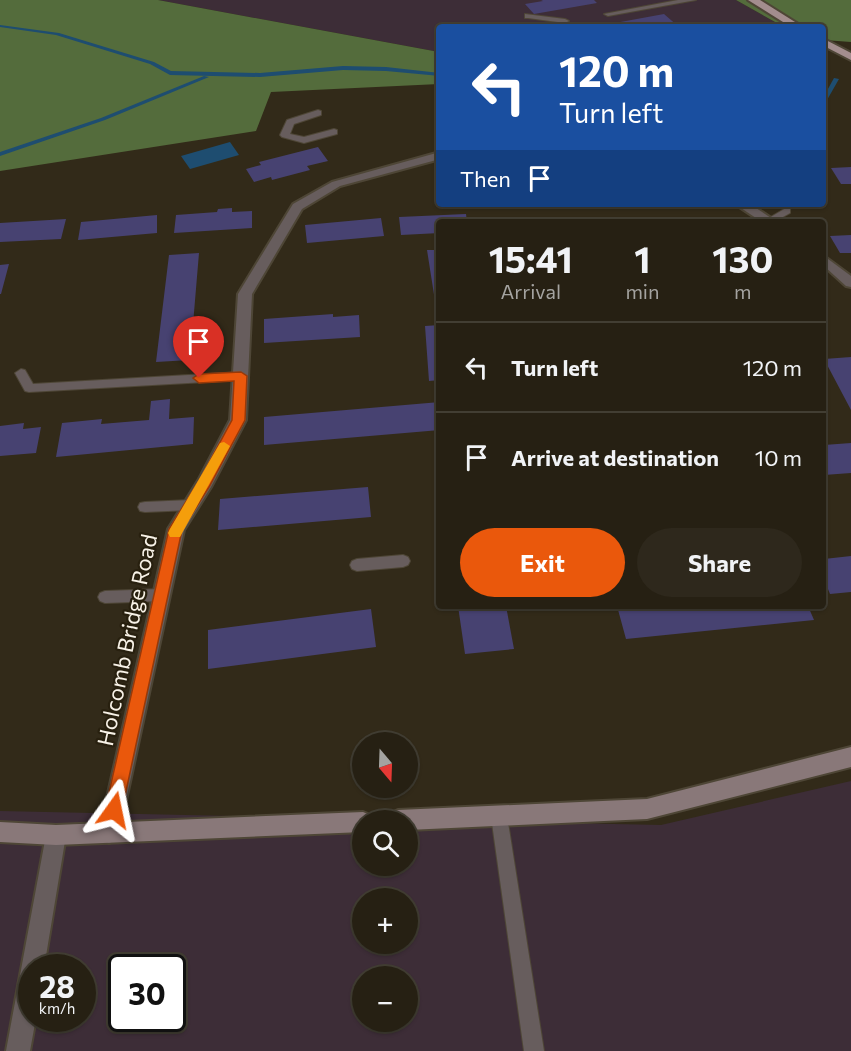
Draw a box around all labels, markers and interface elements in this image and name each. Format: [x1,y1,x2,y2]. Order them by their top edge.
text: 120 m [559,44,674,96]
icon: left [460,48,538,126]
text: Turn left [559,96,663,129]
icon: arrive [523,162,556,195]
text: Then [460,165,511,192]
text: 15:41 [489,236,573,280]
text: 1 [634,236,651,280]
text: 130 [712,236,773,280]
text: Arrival [500,279,561,303]
text: min [625,279,659,303]
text: m [734,279,751,303]
pin [173,316,224,378]
icon: arrive [182,325,215,358]
icon: left [460,351,493,384]
text: Turn left [511,354,598,381]
text: 120 m [743,354,802,381]
icon: arrive [460,441,493,474]
text: Arrive at destination [511,444,719,471]
text: 10 m [755,444,802,471]
button: Exit [460,528,625,597]
button: Share [637,528,802,597]
street label: Holcomb Bridge Road [91,531,162,748]
north arrow [352,732,418,798]
map controls [352,732,418,1032]
position arrow [82,778,146,842]
button: search [352,810,418,876]
button: + [352,888,418,954]
speed limit sign: 30 [108,954,186,1032]
button: − [352,966,418,1032]
text: 28 [39,967,75,1004]
text: km/h [39,999,75,1017]

